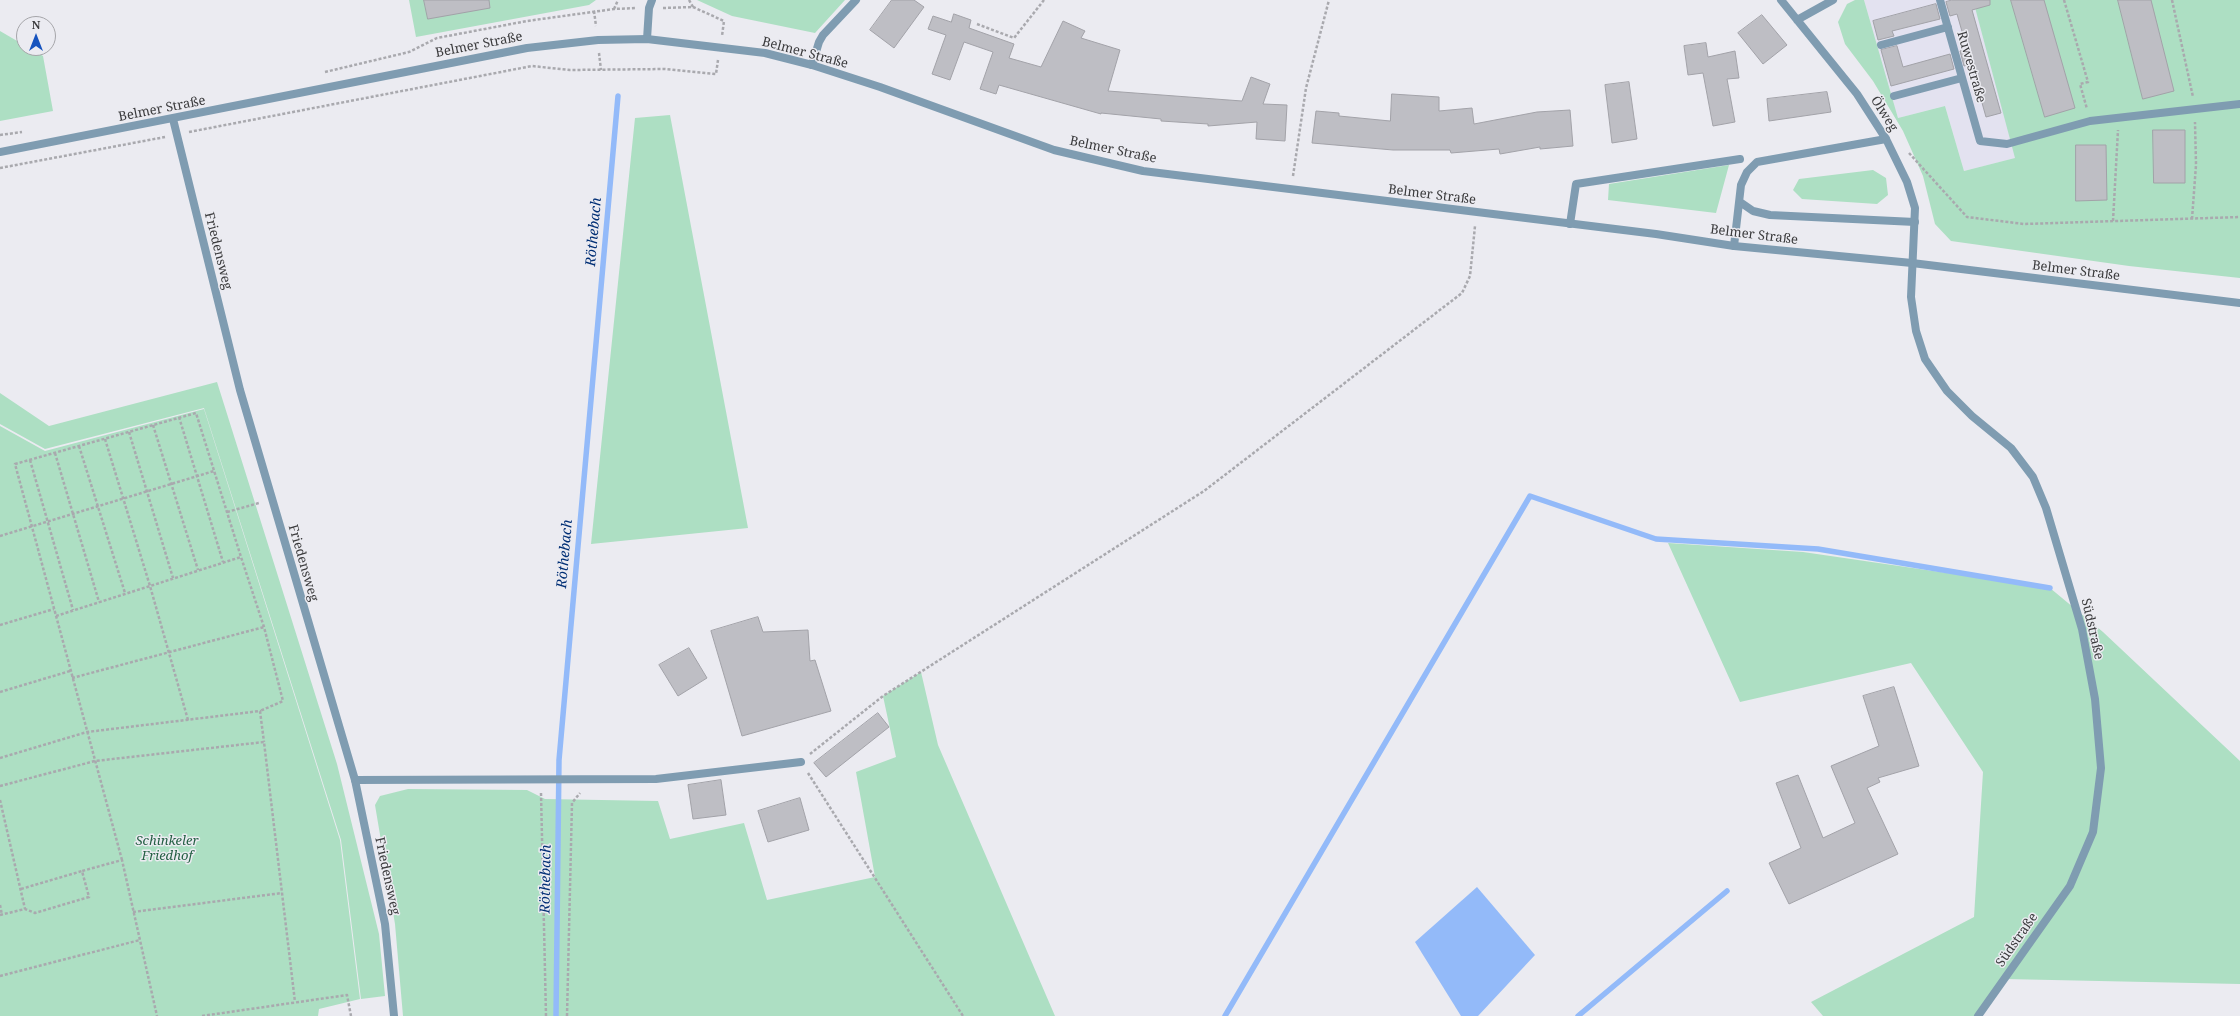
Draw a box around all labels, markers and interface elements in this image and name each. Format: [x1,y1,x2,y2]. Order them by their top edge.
north arrow [16,16,56,56]
text: N [32,17,40,32]
street label: Belmer Straße [434,29,524,61]
street label: Ruwestraße [1953,29,1989,105]
street label: Belmer Straße [760,34,850,72]
street label: Belmer Straße [117,93,207,125]
street label: Ölweg [1867,93,1901,135]
street label: Belmer Straße [1068,133,1158,167]
street label: Belmer Straße [1387,182,1477,208]
water label: Röthebach [583,197,605,267]
street label: Friedensweg [201,211,235,291]
street label: Belmer Straße [1709,222,1799,248]
street label: Belmer Straße [2031,258,2121,284]
water label: Röthebach [554,519,576,589]
street label: Friedensweg [285,523,321,603]
street label: Südstraße [2077,597,2107,661]
park label: Schinkeler Friedhof [136,833,198,864]
street label: Friedensweg [371,836,403,916]
water label: Röthebach [537,844,555,914]
street label: Südstraße [1993,910,2041,970]

